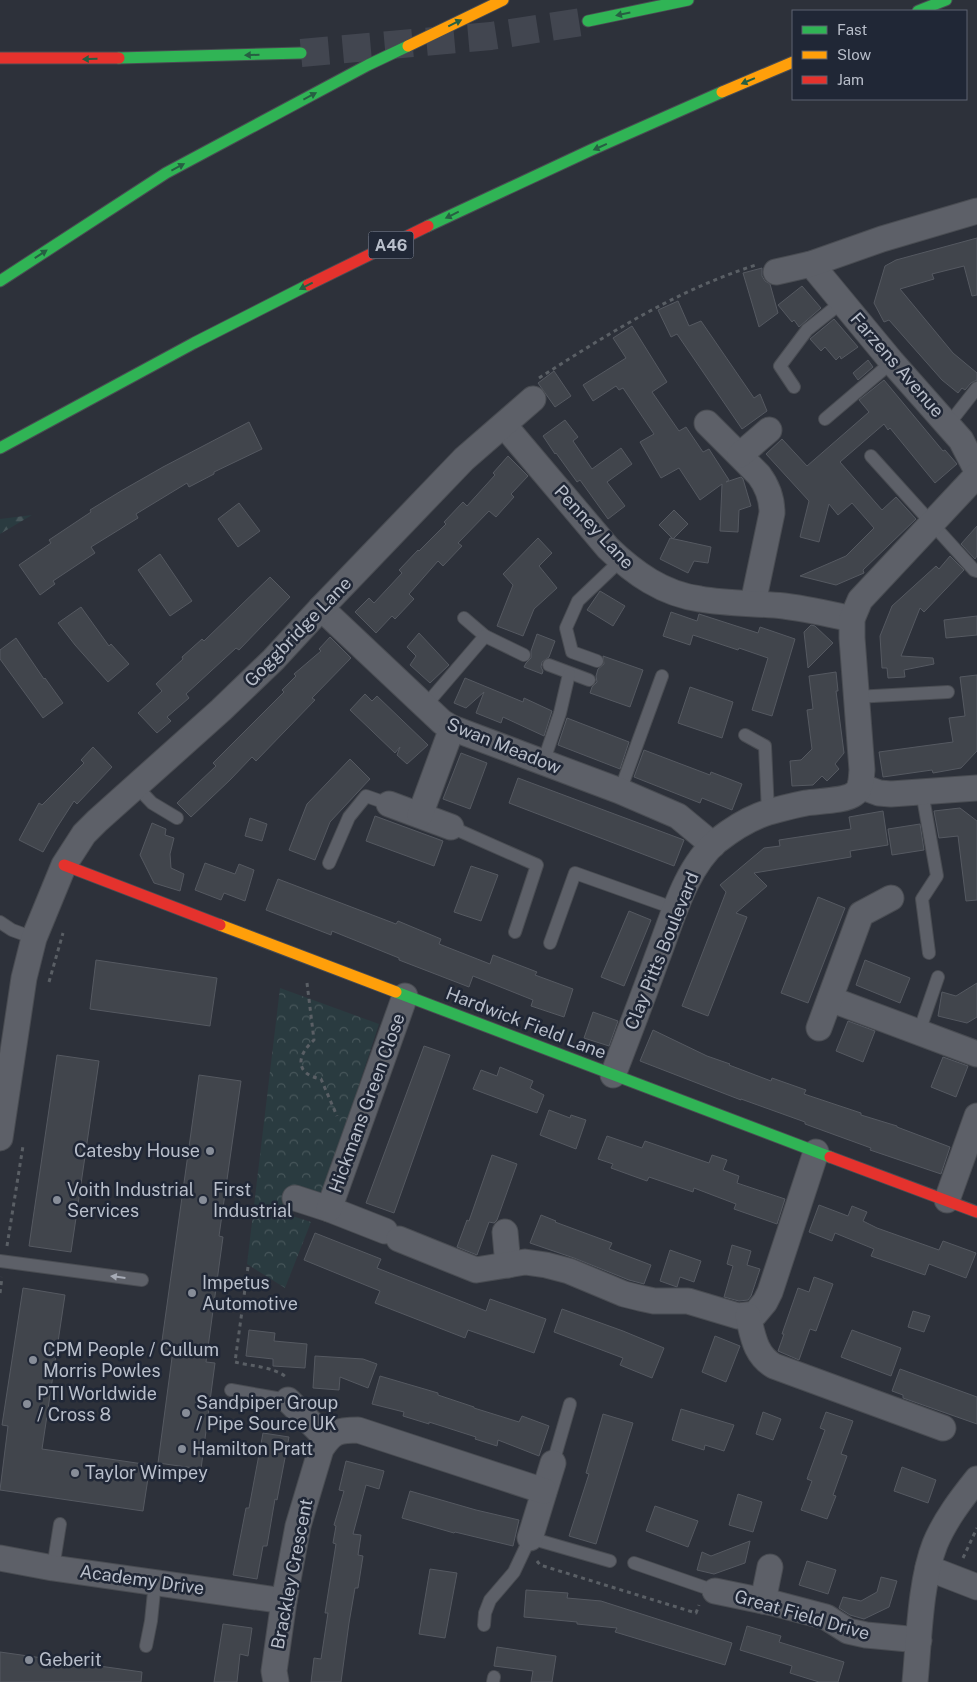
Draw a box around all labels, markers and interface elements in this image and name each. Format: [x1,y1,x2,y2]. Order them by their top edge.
one-way arrow [614,10,630,18]
legend [792,10,967,100]
one-way arrow [448,19,462,27]
text: Fast [837,21,867,38]
text: Slow [837,46,872,63]
one-way arrow [244,52,260,60]
one-way arrow [81,55,97,63]
text: Jam [837,71,864,88]
one-way arrow [741,78,755,86]
one-way arrow [303,92,317,101]
one-way arrow [593,143,607,151]
one-way arrow [171,163,185,171]
one-way arrow [445,212,459,220]
road number: A46 [368,232,414,258]
one-way arrow [34,249,47,259]
one-way arrow [299,283,313,291]
street label: Farzens Avenue [846,308,949,421]
street label: Penney Lane [550,480,639,573]
street label: Goggbridge Lane [240,572,355,691]
street label: Swan Meadow [444,713,564,778]
street label: Clay Pitts Boulevard [620,869,703,1033]
street label: Hardwick Field Lane [443,982,609,1063]
street label: Hickmans Green Close [324,1010,409,1195]
place label: Catesby House [74,1140,200,1161]
marker: Catesby House [204,1145,216,1157]
place label: Voith Industrial Services [67,1179,194,1221]
place label: First Industrial [213,1179,292,1221]
marker: Voith Industrial Services [51,1194,63,1206]
marker: First Industrial [197,1194,209,1206]
place label: Impetus Automotive [202,1272,298,1314]
one-way arrow [110,1273,126,1281]
marker: Impetus Automotive [186,1287,198,1299]
place label: CPM People / Cullum Morris Powles [43,1339,219,1381]
marker: CPM People / Cullum Morris Powles [27,1354,39,1366]
place label: PTI Worldwide / Cross 8 [37,1383,157,1425]
place label: Sandpiper Group / Pipe Source UK [196,1392,338,1434]
marker: PTI Worldwide / Cross 8 [21,1398,33,1410]
marker: Sandpiper Group / Pipe Source UK [180,1407,192,1419]
place label: Hamilton Pratt [192,1438,313,1459]
marker: Hamilton Pratt [176,1443,188,1455]
place label: Taylor Wimpey [85,1462,208,1483]
marker: Taylor Wimpey [69,1467,81,1479]
street label: Brackley Crescent [267,1497,316,1651]
street label: Academy Drive [79,1560,206,1599]
street label: Great Field Drive [732,1585,872,1644]
place label: Geberit [39,1649,102,1670]
marker: Geberit [23,1654,35,1666]

